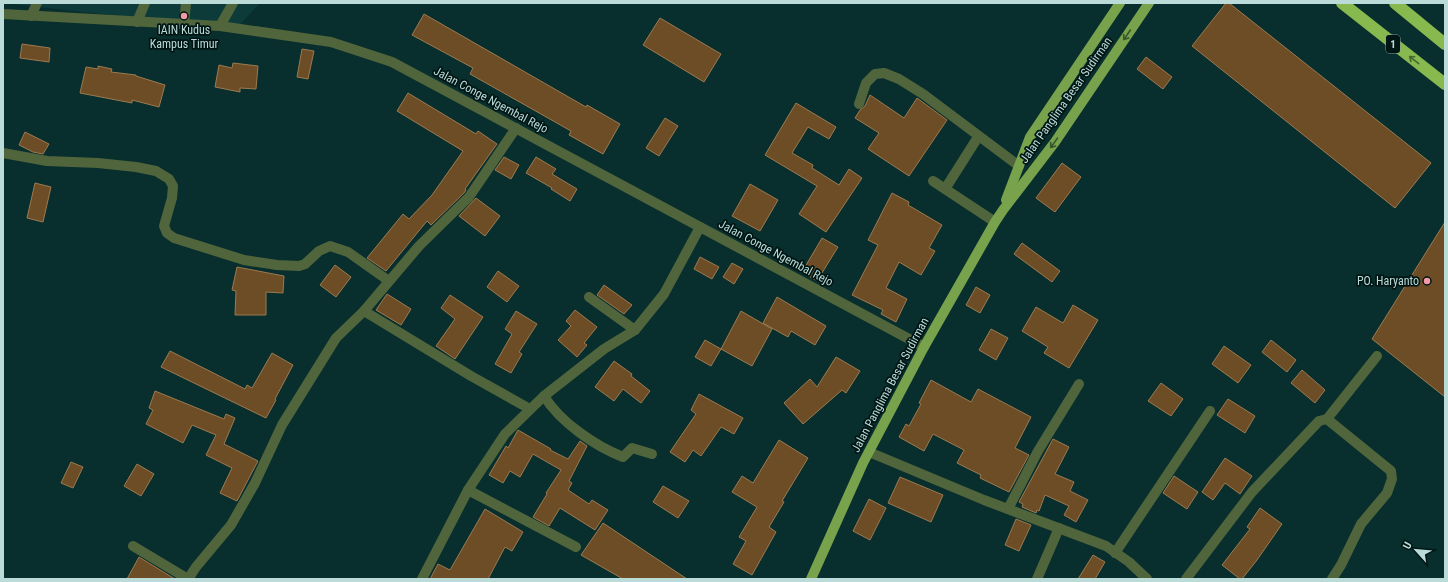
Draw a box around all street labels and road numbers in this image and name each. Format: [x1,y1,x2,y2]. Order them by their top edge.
street label: Jalan Panglima Besar Sudirman [1017,34,1115,166]
road number: 1 [1386,35,1400,53]
street label: Jalan Conge Ngembal Rejo [431,64,551,136]
street label: Jalan Conge Ngembal Rejo [716,217,836,289]
street label: Jalan Panglima Besar Sudirman [848,315,932,455]

